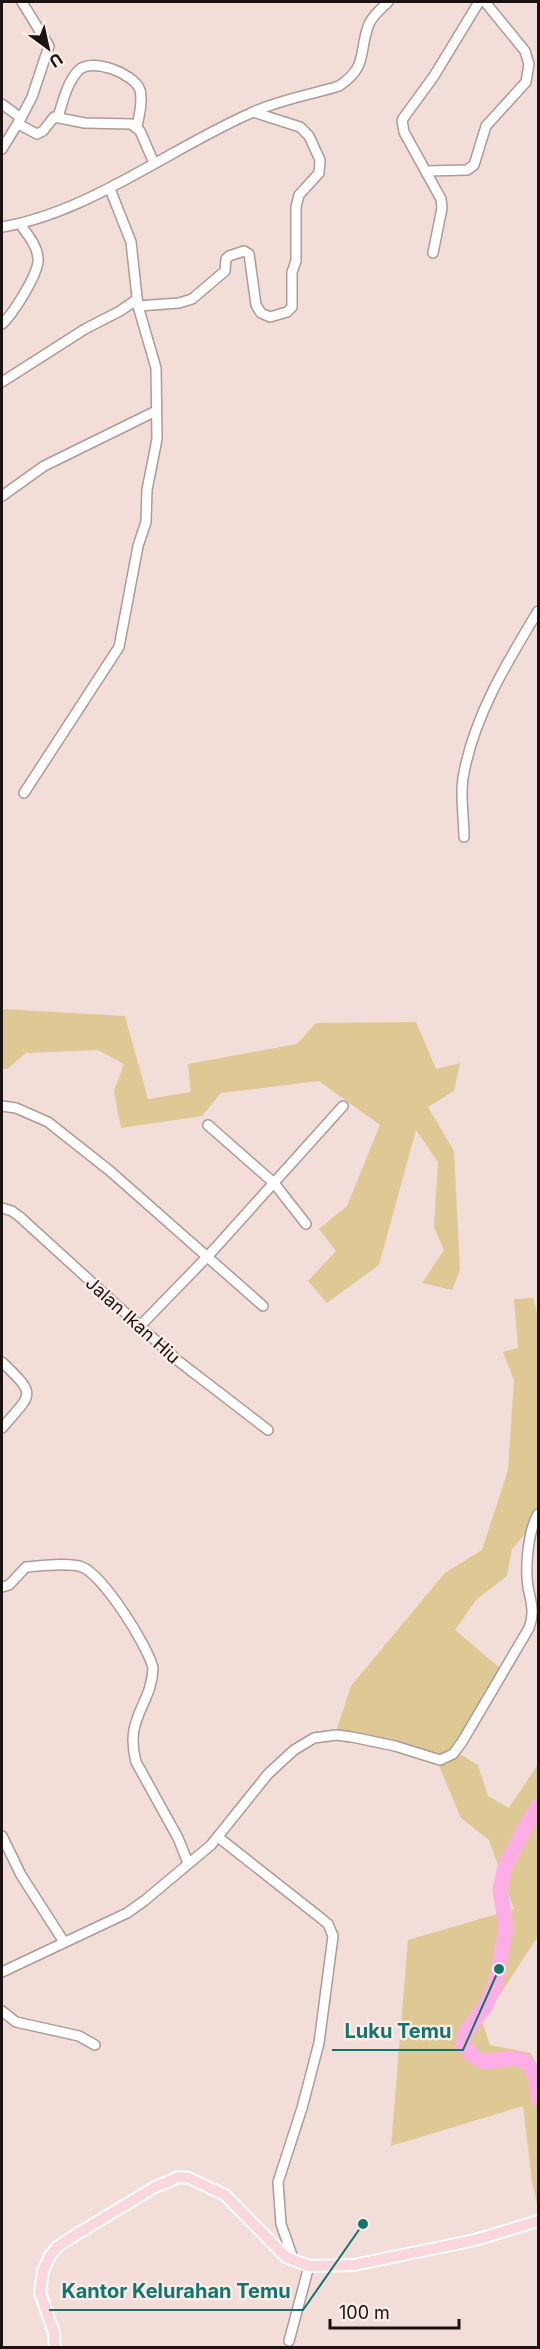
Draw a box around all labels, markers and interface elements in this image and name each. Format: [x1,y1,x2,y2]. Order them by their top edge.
north arrow [18,18,78,78]
text: U [46,49,67,72]
street label: Jalan Ikan Hiu [82,1272,184,1368]
callout: Luku Temu [332,2012,463,2050]
text: Luku Temu [345,2019,451,2043]
callout: Kantor Kelurahan Temu [49,2272,303,2310]
text: Kantor Kelurahan Temu [61,2279,291,2303]
scale bar [330,2292,459,2330]
text: 100 m [339,2302,390,2323]

